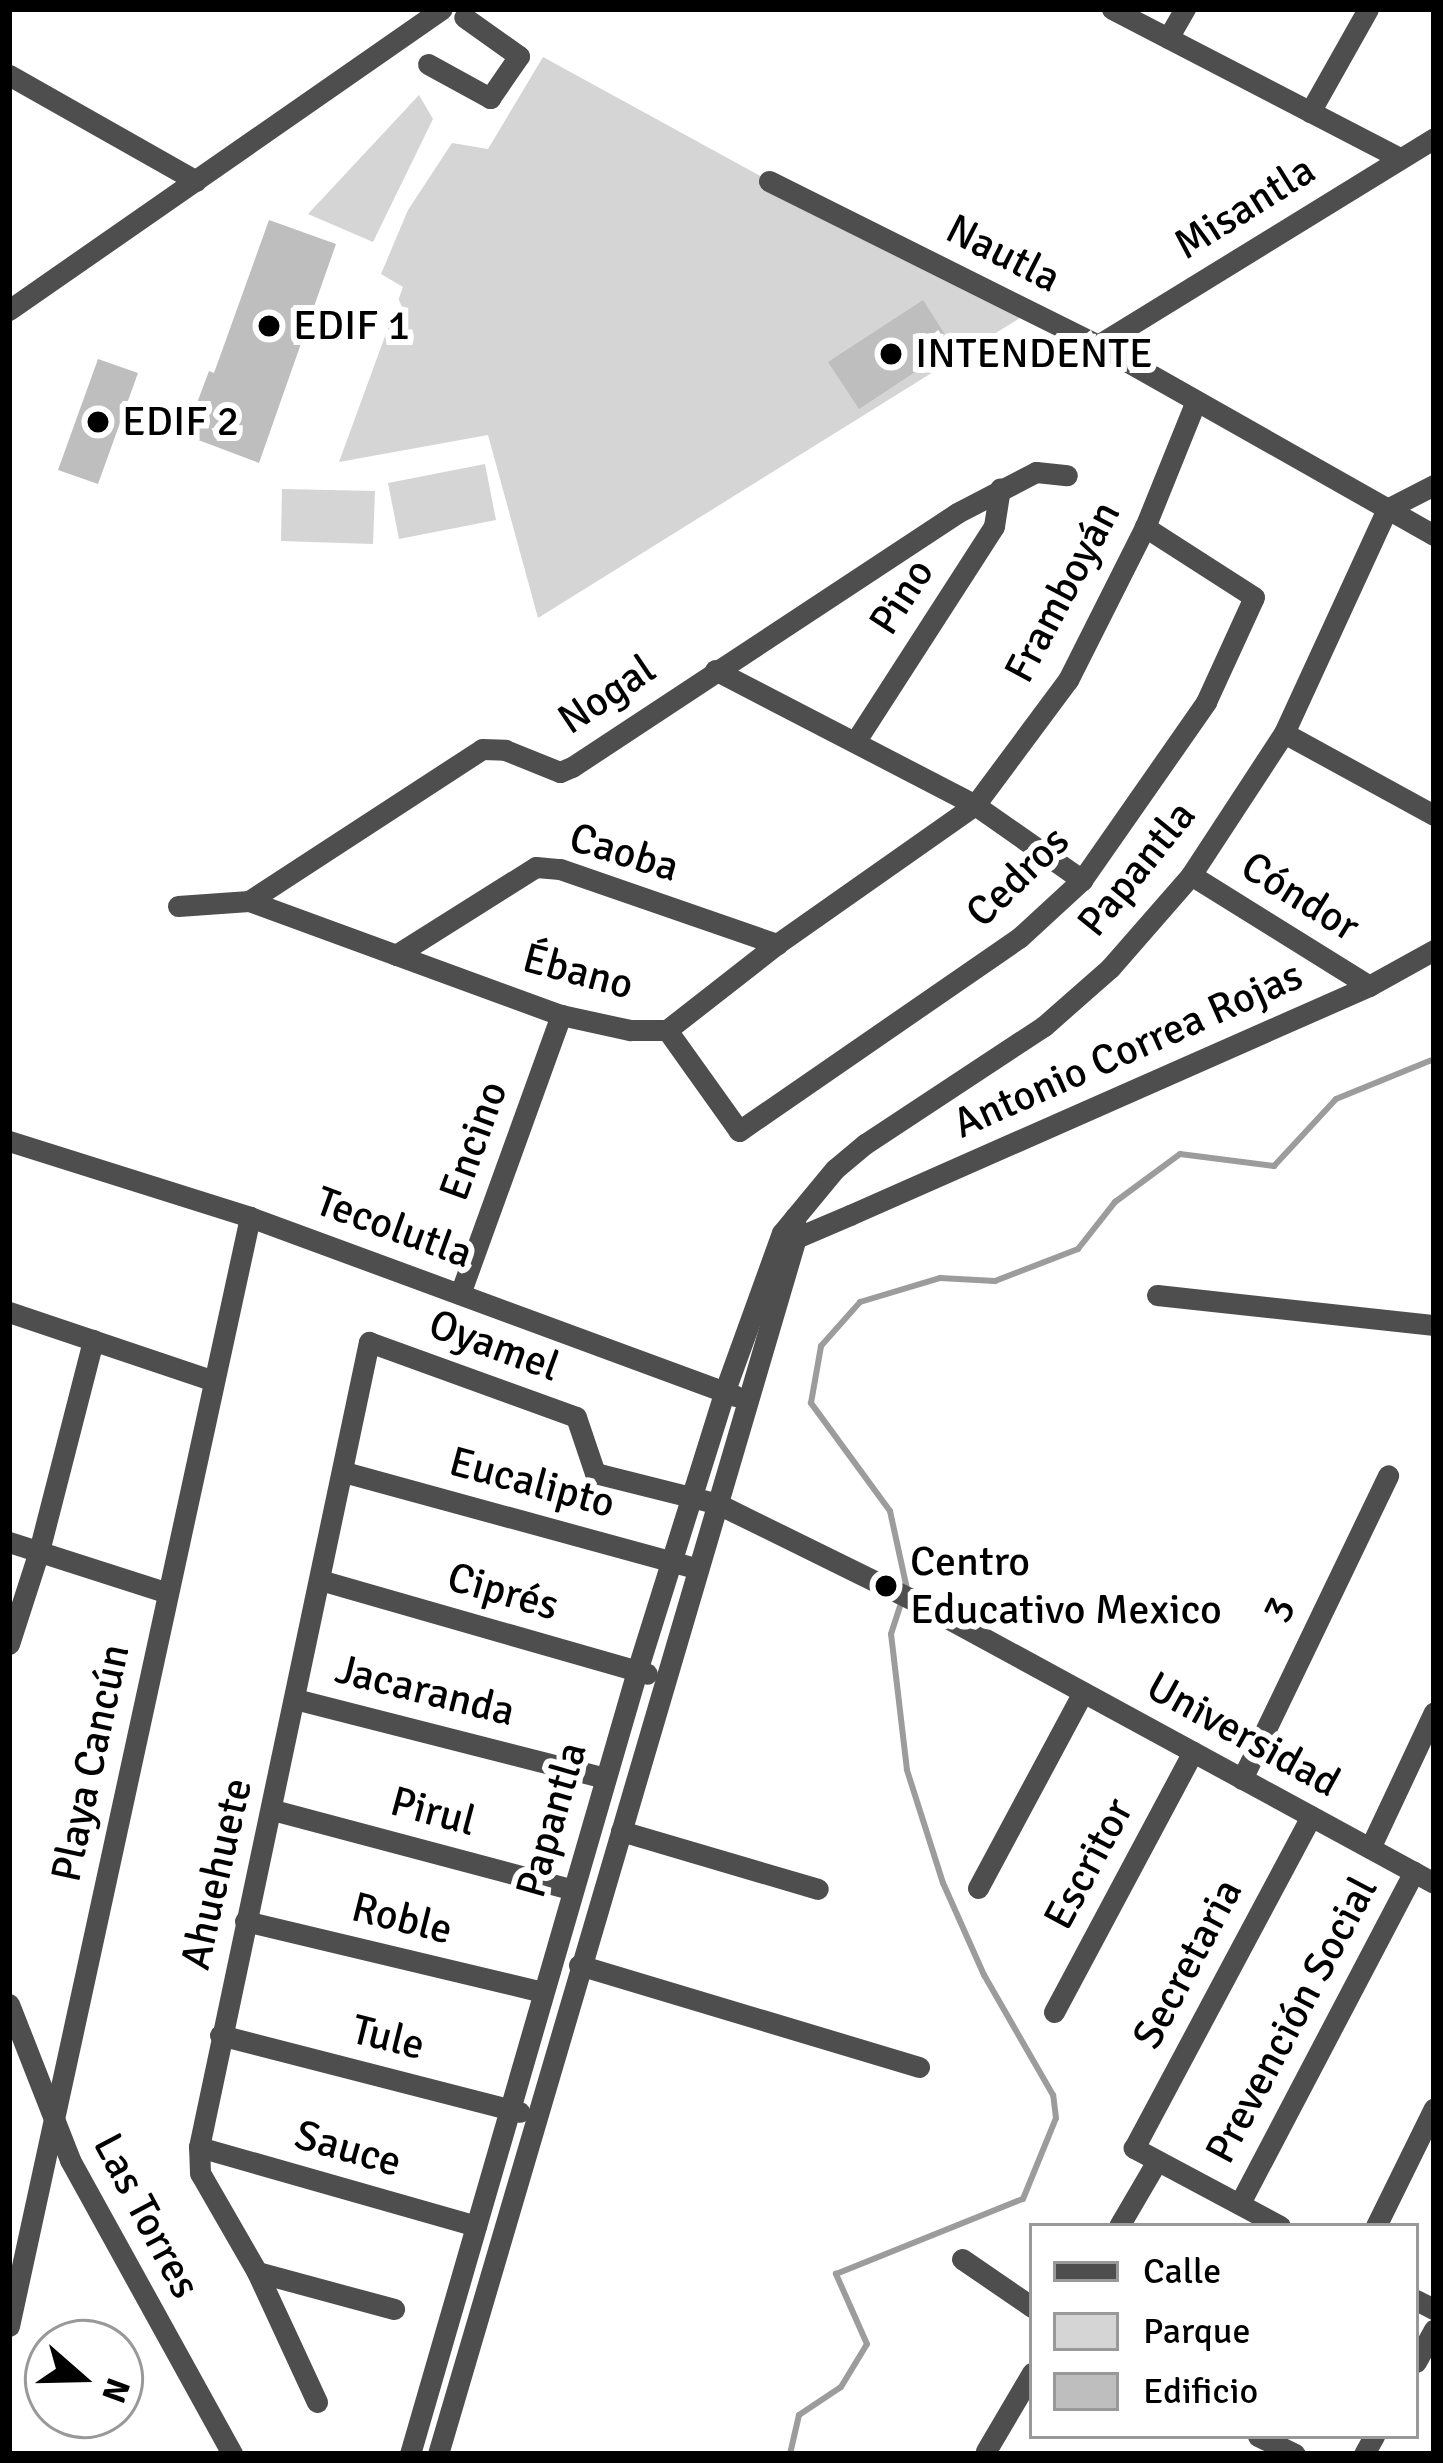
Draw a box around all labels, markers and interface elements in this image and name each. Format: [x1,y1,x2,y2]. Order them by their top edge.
street label: Misantla [1165,145,1325,271]
street label: Nautla [938,204,1068,304]
place label: EDIF 1 [293,301,410,351]
marker: EDIF 1 [256,313,282,339]
place label: INTENDENTE [915,329,1153,379]
marker: INTENDENTE [878,341,904,367]
place label: EDIF 2 [122,397,239,447]
marker: EDIF 2 [85,409,111,435]
street label: Framboyán [994,493,1132,691]
street label: Pino [859,550,945,644]
street label: Nogal [549,644,665,746]
street label: Papantla [1067,791,1207,947]
street label: Caoba [563,813,685,893]
street label: Cedros [956,816,1080,938]
street label: Cóndor [1232,841,1368,953]
street label: Ébano [517,933,639,1011]
street label: Antonio Correa Rojas [946,950,1310,1150]
street label: Encino [429,1075,519,1207]
street label: Tecolutla [309,1176,479,1280]
street label: Oyamel [422,1299,566,1393]
street label: Eucalipto [444,1437,620,1529]
place label: Centro Educativo Mexico [910,1537,1222,1636]
street label: Ciprés [442,1552,564,1632]
marker: Centro Educativo Mexico [873,1573,899,1599]
street label: 3 [1252,1589,1308,1631]
street label: Playa Cancún [41,1640,141,1886]
street label: Jacaranda [330,1644,520,1738]
street label: Universidad [1138,1661,1348,1809]
street label: Papantla [506,1737,598,1903]
street label: Ahuehuete [171,1774,263,1974]
street label: Pirul [385,1777,481,1847]
street label: Escritor [1034,1790,1144,1938]
street label: Prevención Social [1195,1868,1389,2172]
street label: Secretaria [1122,1871,1254,2057]
street label: Roble [347,1882,457,1956]
street label: Tule [346,2005,430,2071]
street label: Sauce [289,2110,407,2188]
street label: Las Torres [82,2125,210,2307]
legend [1029,2223,1419,2439]
text: Calle [1143,2249,1221,2294]
text: Parque [1143,2309,1250,2354]
north arrow [24,2319,144,2439]
text: Edificio [1143,2369,1258,2414]
text: N [92,2373,139,2408]

